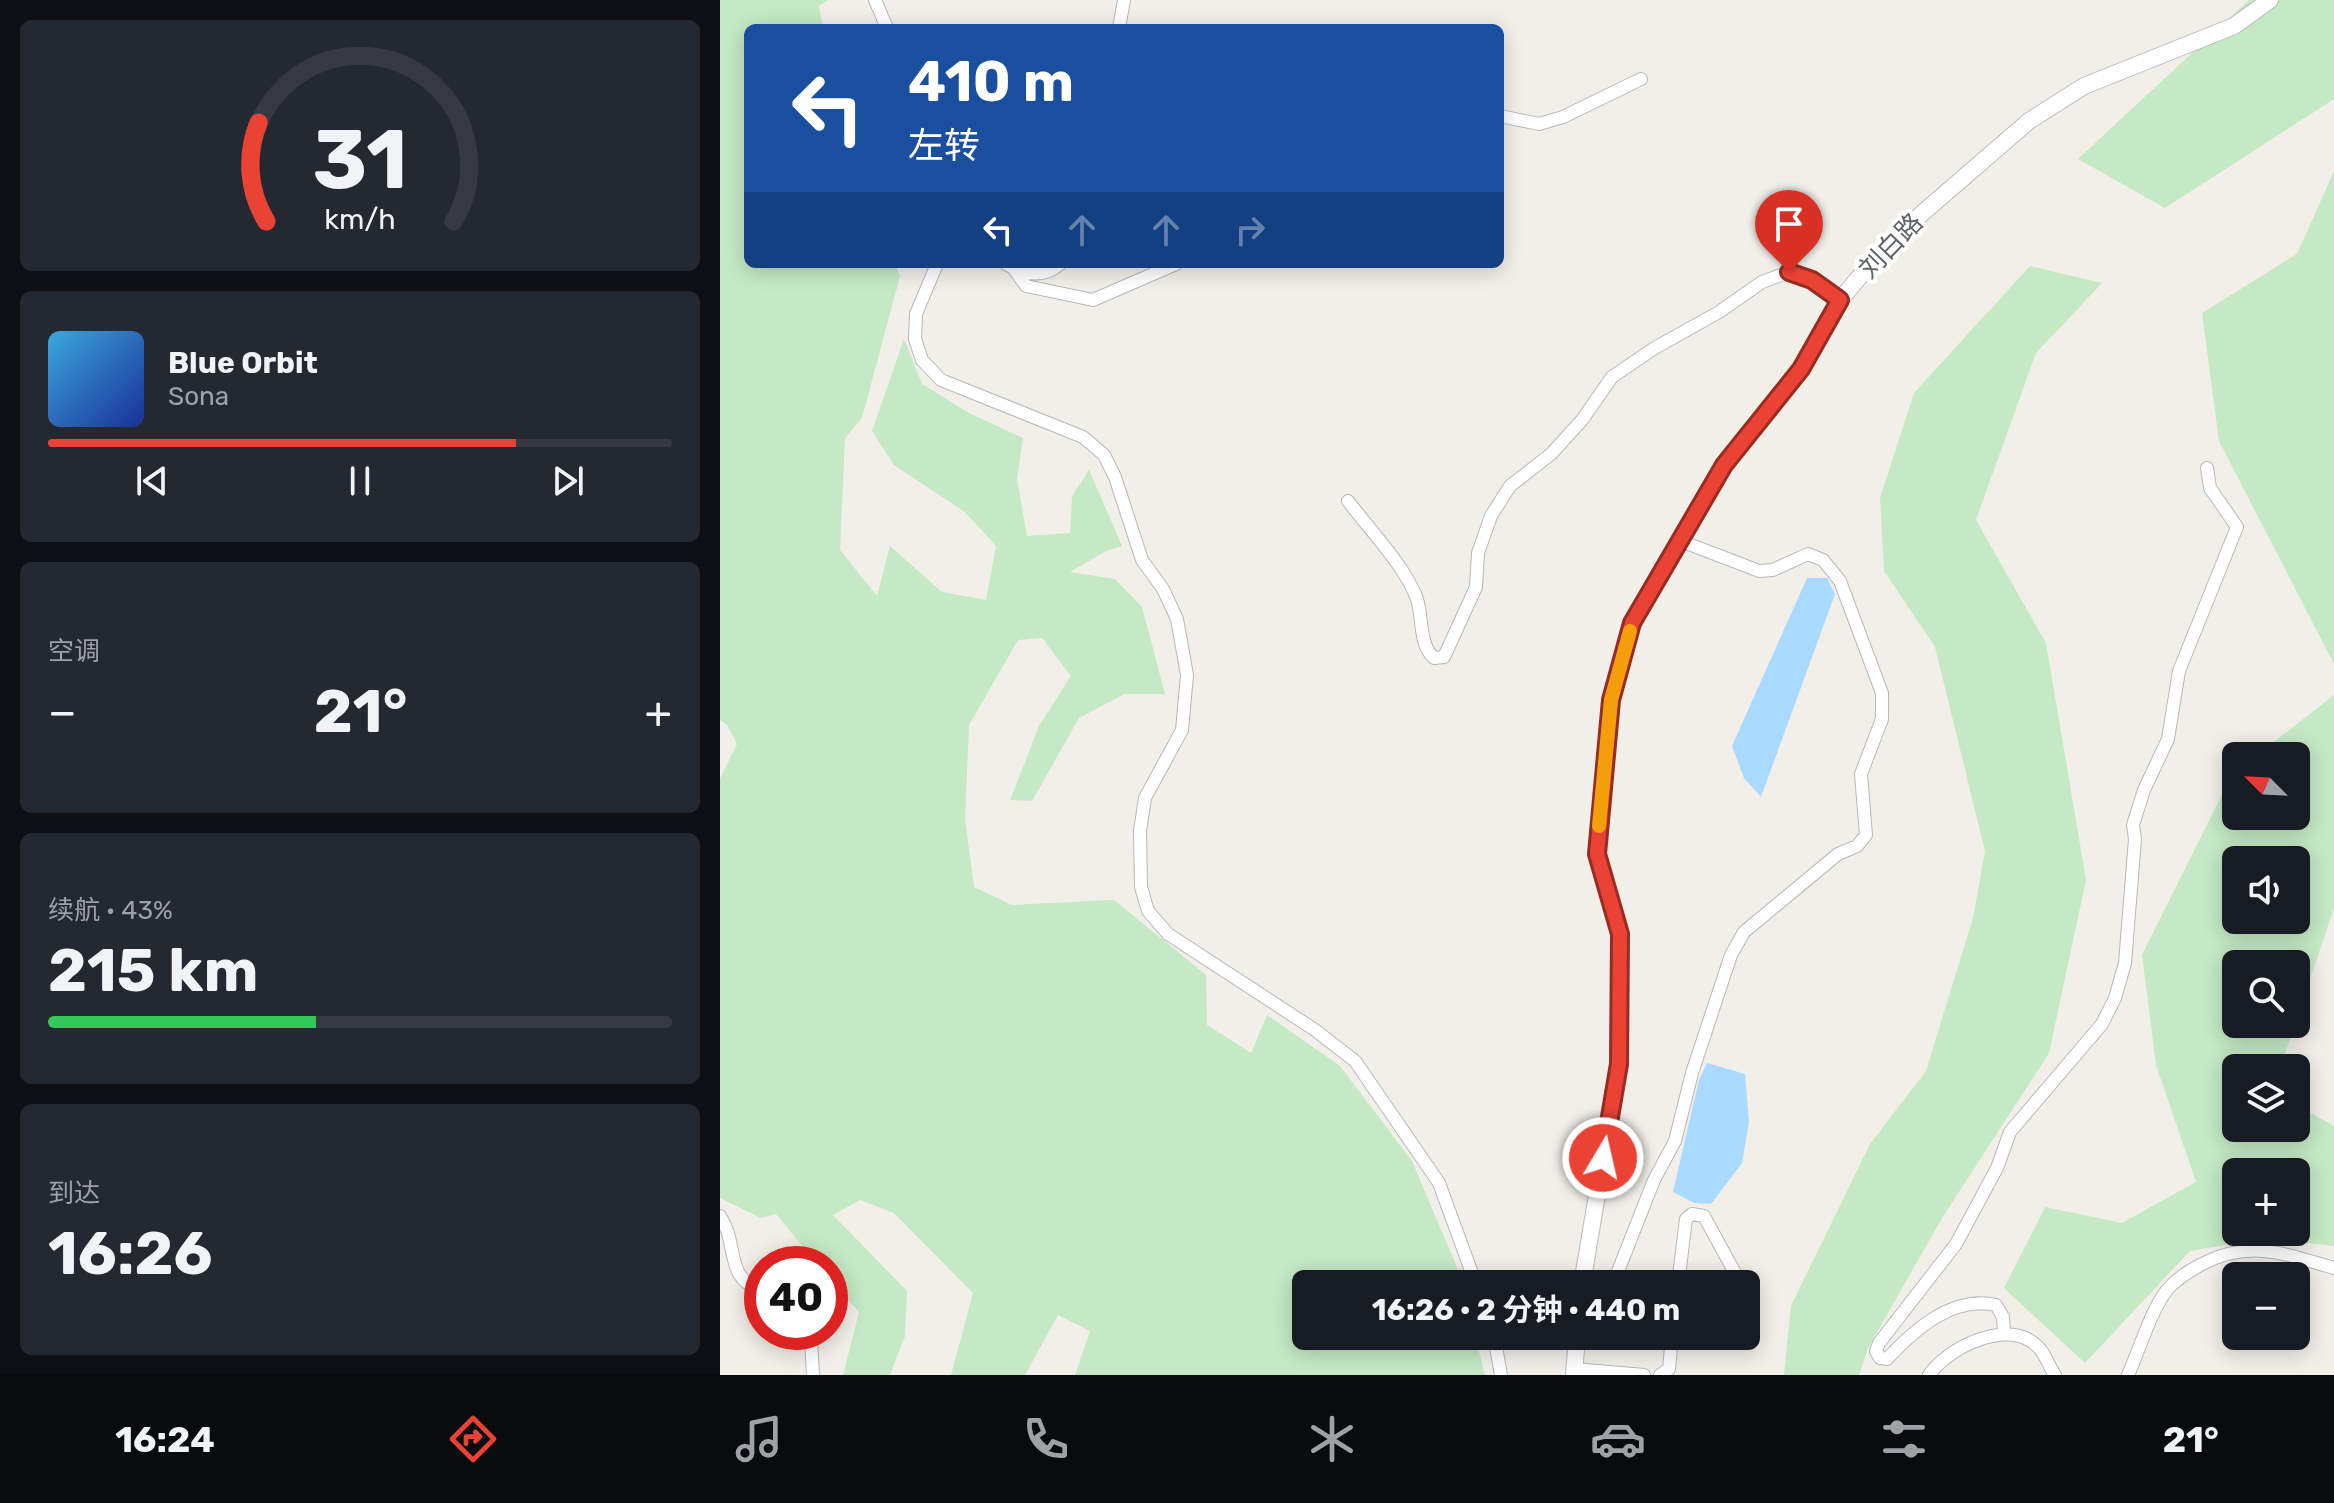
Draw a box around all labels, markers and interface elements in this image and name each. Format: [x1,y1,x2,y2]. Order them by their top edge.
text: 410 m [908,49,1074,115]
icon: left [776,56,880,160]
text: 31 [312,109,408,208]
text: 左转 [908,124,980,167]
pin [1755,190,1823,272]
text: km/h [324,202,396,236]
icon: arrive [1767,202,1811,246]
street label: 刘白路 [1853,207,1929,285]
icon: left [976,208,1020,252]
icon: ahead [1060,208,1104,252]
icon: ahead [1144,208,1188,252]
icon: right [1228,208,1272,252]
text: Blue Orbit [168,345,318,381]
text: Sona [168,381,229,412]
icon: previous [130,459,174,503]
icon: pause [338,459,382,503]
icon: next [546,459,590,503]
text: 空调 [48,636,100,667]
text: 21° [314,676,407,747]
text: − [48,686,77,738]
text: + [645,686,672,738]
north arrow [2222,742,2310,830]
map controls [2222,742,2310,1350]
button: sound [2222,846,2310,934]
text: 续航 · 43% [48,895,173,926]
text: 215 km [48,935,258,1006]
button: search [2222,950,2310,1038]
button: layers [2222,1054,2310,1142]
position arrow [1561,1116,1645,1200]
button: + [2222,1158,2310,1246]
text: 到达 [48,1178,100,1209]
text: 16:26 [48,1218,212,1289]
speed limit sign: 40 [744,1246,848,1350]
button: − [2222,1262,2310,1350]
text: 16:26 · 2 分钟 · 440 m [1372,1292,1680,1328]
icon: directions [445,1411,501,1467]
icon: music [731,1411,787,1467]
icon: phone [1018,1411,1074,1467]
icon: climate [1304,1411,1360,1467]
icon: car [1590,1411,1646,1467]
icon: filters [1876,1411,1932,1467]
text: 16:24 [115,1418,215,1461]
text: 21° [2163,1418,2219,1461]

